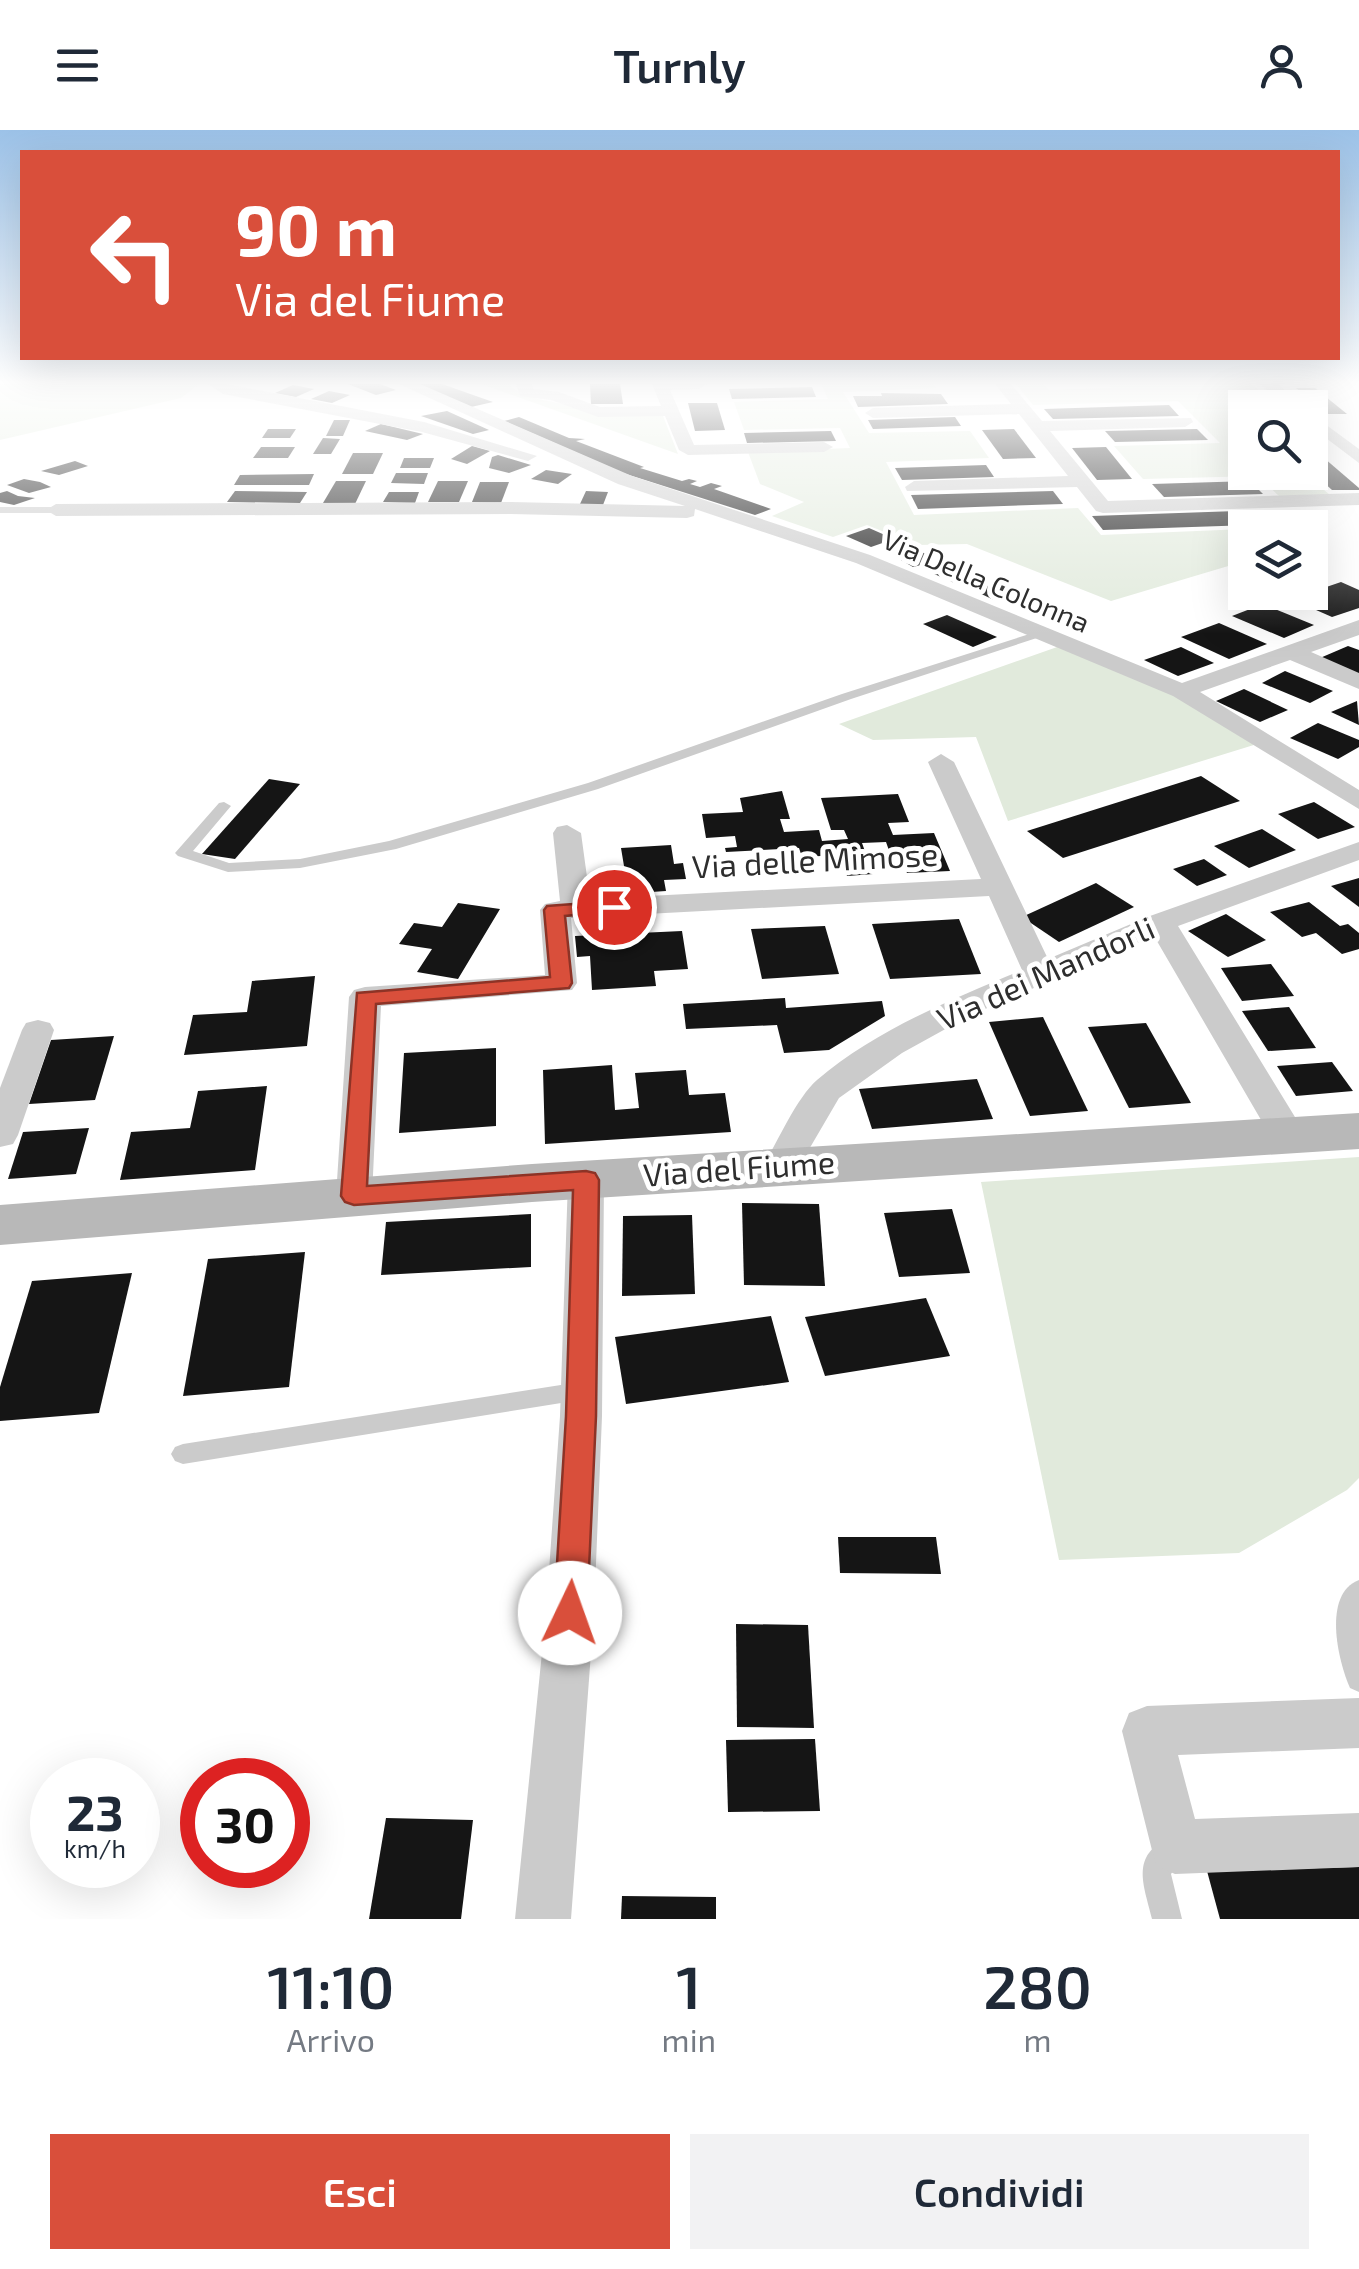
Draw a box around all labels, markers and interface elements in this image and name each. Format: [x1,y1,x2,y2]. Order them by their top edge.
icon: menu [50,38,105,93]
text: Turnly [613,38,746,92]
icon: person [1254,38,1309,93]
text: 90 m [235,186,397,270]
icon: left [70,190,200,320]
text: Via del Fiume [235,271,505,325]
map controls [1228,390,1328,610]
button: search [1228,390,1328,490]
button: layers [1228,510,1328,610]
street label: Via Della Colonna [878,521,1095,639]
street label: Via delle Mimose [691,834,939,884]
pin [572,865,657,950]
icon: arrive [587,880,642,935]
street label: Via dei Mandorli [931,907,1160,1037]
street label: Via del Fiume [642,1141,836,1193]
position arrow [518,1561,622,1665]
speed limit sign: 30 [180,1758,310,1888]
text: 23 [66,1781,124,1841]
text: km/h [64,1833,126,1863]
text: 11:10 [267,1949,394,2021]
text: 1 [676,1949,701,2021]
text: 280 [983,1949,1092,2021]
text: Arrivo [287,2020,375,2058]
text: min [662,2020,716,2058]
text: m [1024,2020,1052,2058]
button: Esci [50,2134,670,2249]
button: Condividi [690,2134,1309,2249]

